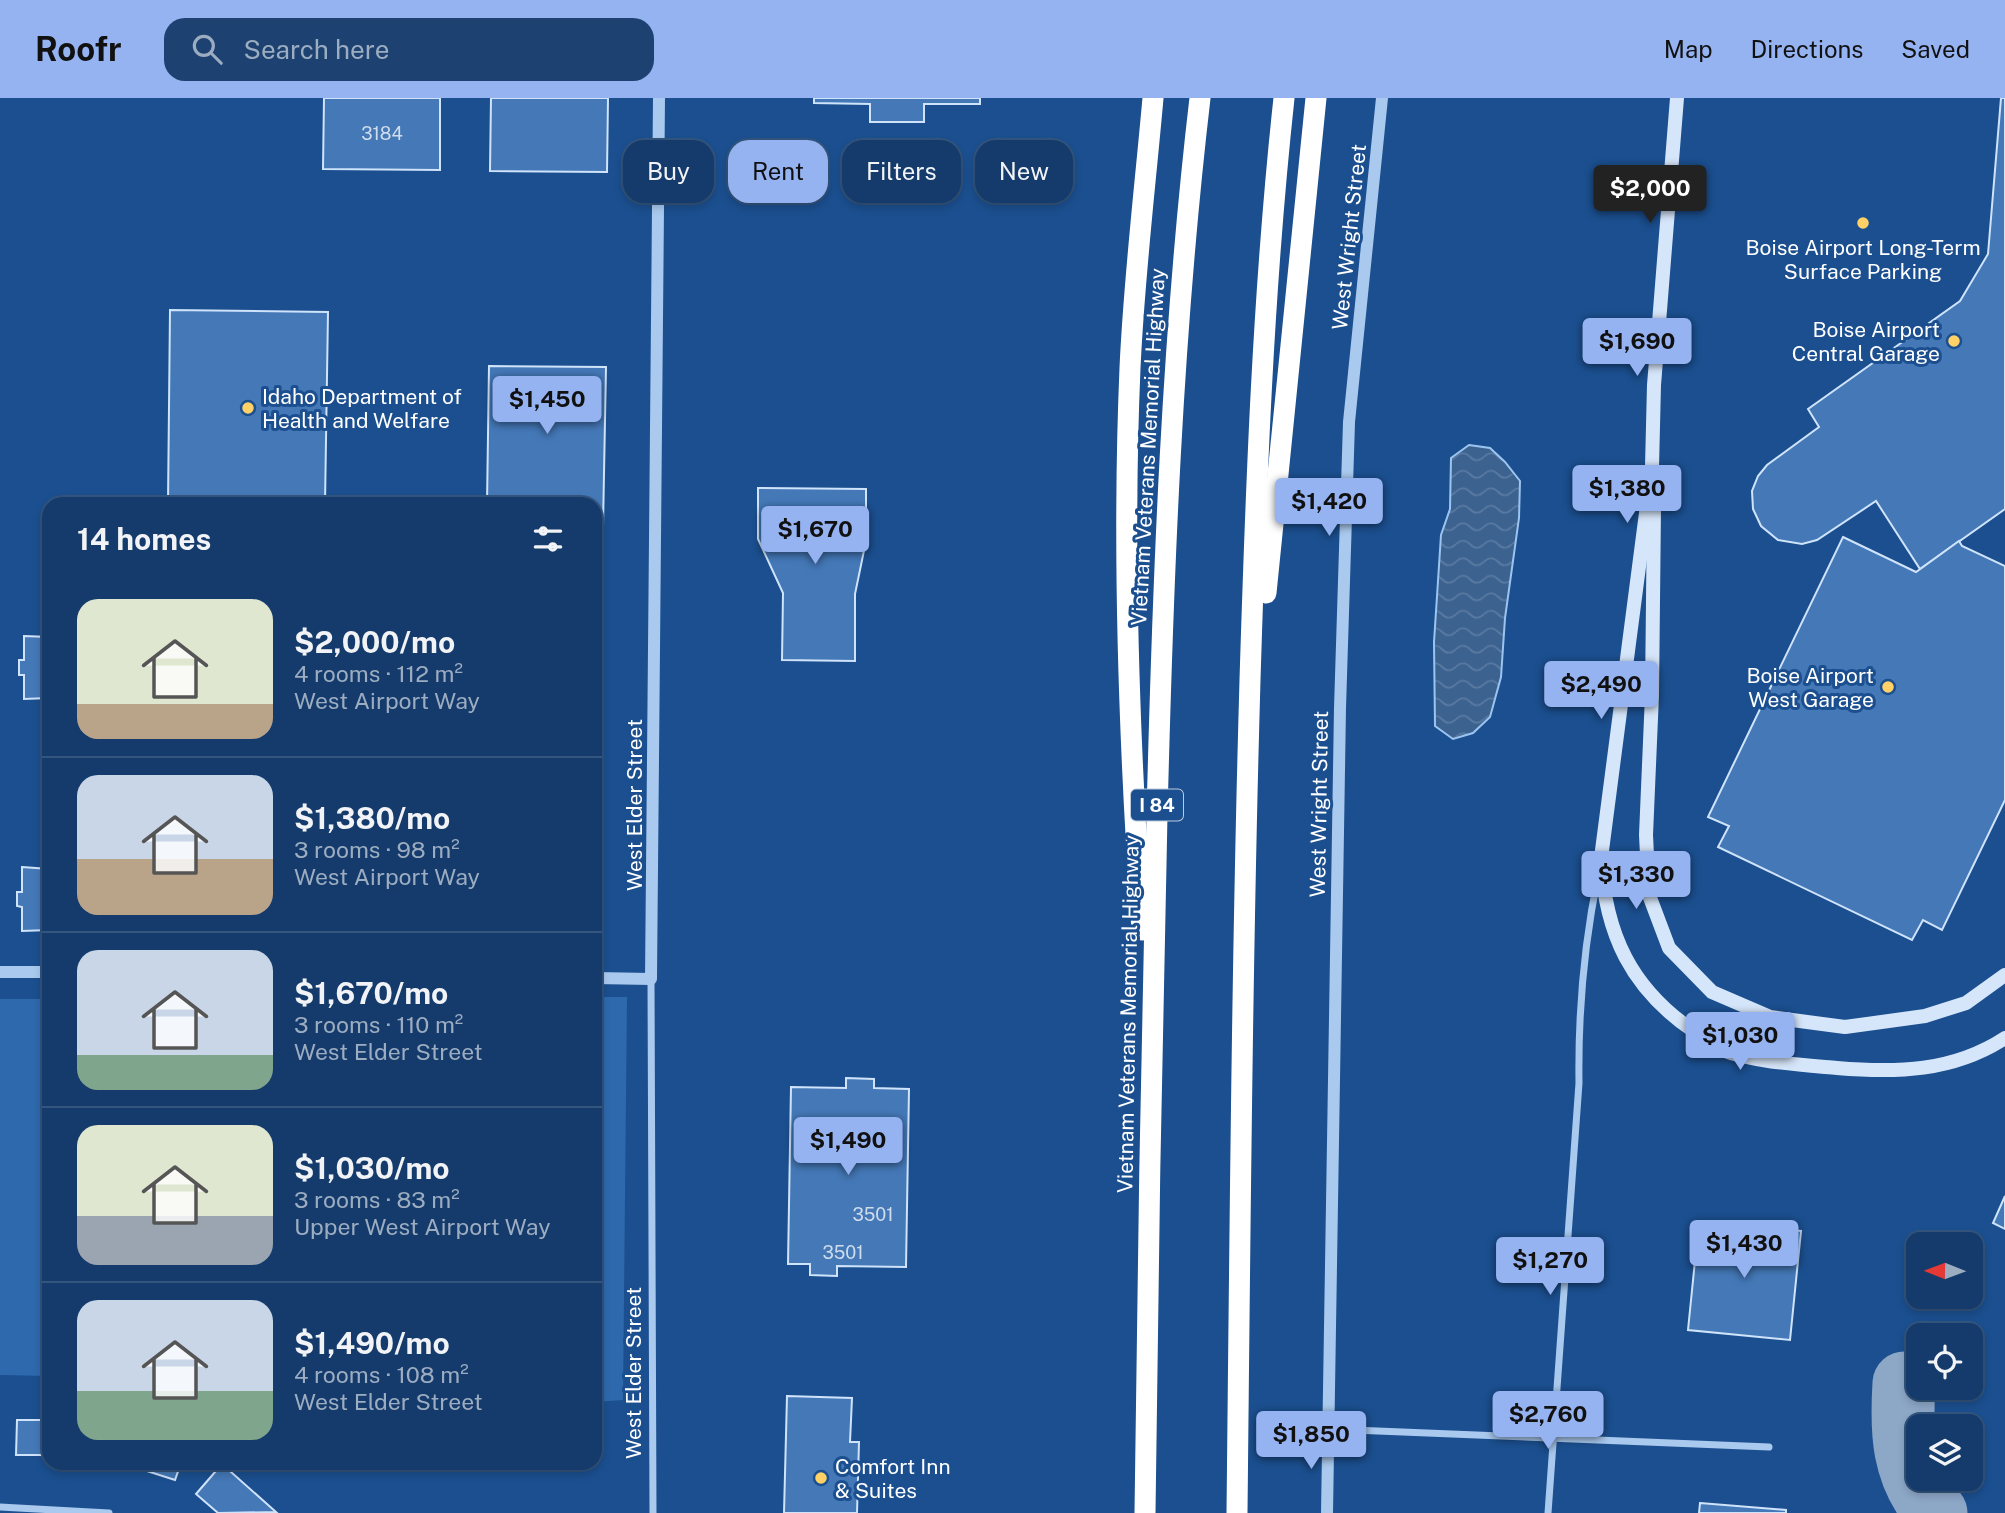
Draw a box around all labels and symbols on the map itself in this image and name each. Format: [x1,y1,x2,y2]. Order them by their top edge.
house number: 3184 [361,123,403,144]
street label: West Wright Street [1327,143,1371,331]
pin: $2,000 [1593,166,1707,225]
marker: Boise Airport Long-Term Surface Parking [1855,215,1871,231]
place label: Boise Airport Long-Term Surface Parking [1745,235,1981,284]
street label: Vietnam Veterans Memorial Highway [1126,267,1170,627]
place label: Boise Airport Central Garage [1792,317,1940,366]
pin: $1,690 [1580,318,1694,378]
marker: Boise Airport Central Garage [1946,333,1962,349]
pin: $1,450 [490,376,604,436]
place label: Idaho Department of Health and Welfare [262,384,462,433]
marker: Idaho Department of Health and Welfare [240,400,256,416]
pin: $1,380 [1570,466,1684,525]
pin: $1,420 [1272,478,1386,538]
pin: $1,670 [758,506,872,566]
pin: $2,490 [1544,662,1658,721]
place label: Boise Airport West Garage [1746,663,1874,712]
marker: Boise Airport West Garage [1880,679,1896,695]
street label: West Wright Street [1305,710,1333,898]
street label: West Elder Street [622,719,647,891]
road number: I 84 [1131,790,1183,820]
street label: Vietnam Veterans Memorial Highway [1112,835,1144,1193]
pin: $1,330 [1579,852,1693,911]
pin: $1,030 [1683,1012,1797,1072]
pin: $1,490 [791,1118,905,1177]
house number: 3501 [852,1204,894,1225]
pin: $1,430 [1687,1220,1801,1280]
north arrow [1906,1232,1983,1309]
pin: $1,270 [1493,1238,1607,1297]
house number: 3501 [822,1242,864,1263]
street label: West Elder Street [621,1287,646,1459]
pin: $2,760 [1491,1392,1605,1451]
pin: $1,850 [1254,1412,1368,1471]
place label: Comfort Inn & Suites [835,1454,951,1503]
marker: Comfort Inn & Suites [813,1470,829,1486]

